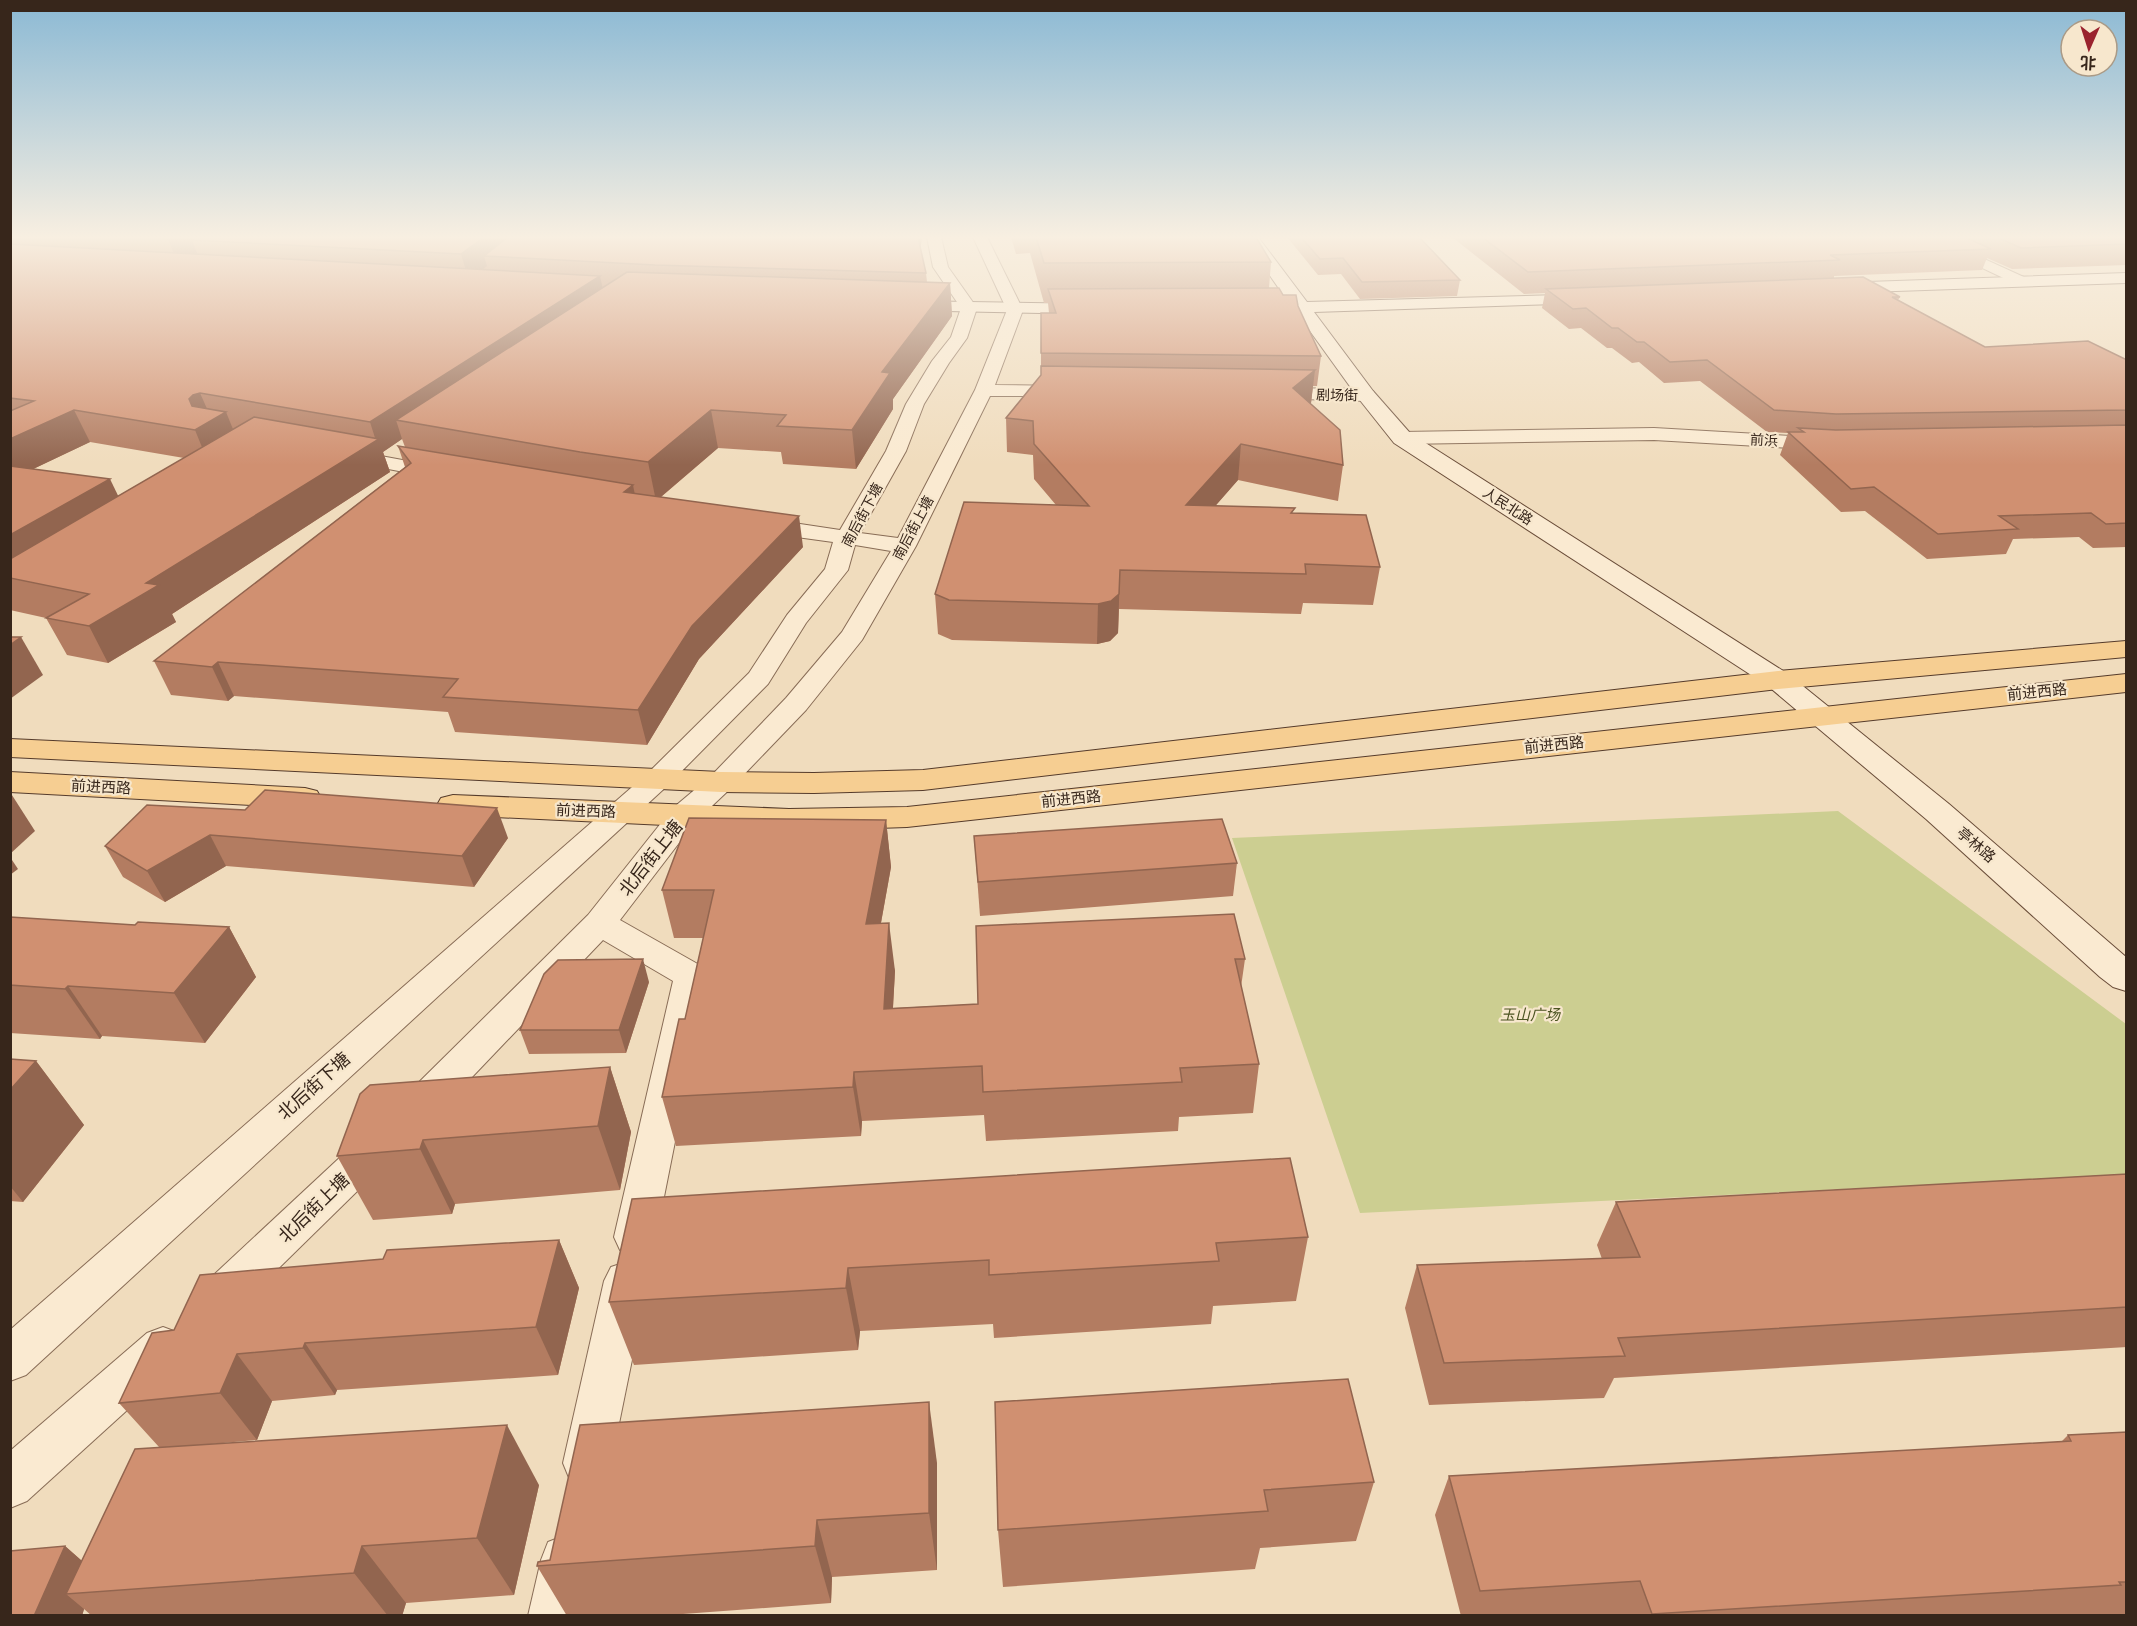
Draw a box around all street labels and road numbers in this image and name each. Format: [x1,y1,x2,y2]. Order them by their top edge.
street label: 剧场街 [1316,386,1358,404]
street label: 前浜 [1750,430,1778,450]
street label: 南后街下塘 [838,480,886,550]
street label: 人民北路 [1480,483,1536,529]
street label: 南后街上塘 [889,493,937,563]
street label: 前进西路 [2006,679,2068,704]
street label: 前进西路 [1523,732,1585,757]
street label: 前进西路 [71,775,131,798]
street label: 前进西路 [1040,786,1102,811]
street label: 前进西路 [556,800,616,821]
street label: 北后街上塘 [615,816,687,900]
street label: 亭林路 [1953,823,2000,866]
street label: 北后街下塘 [273,1048,355,1124]
street label: 北后街上塘 [274,1169,354,1247]

